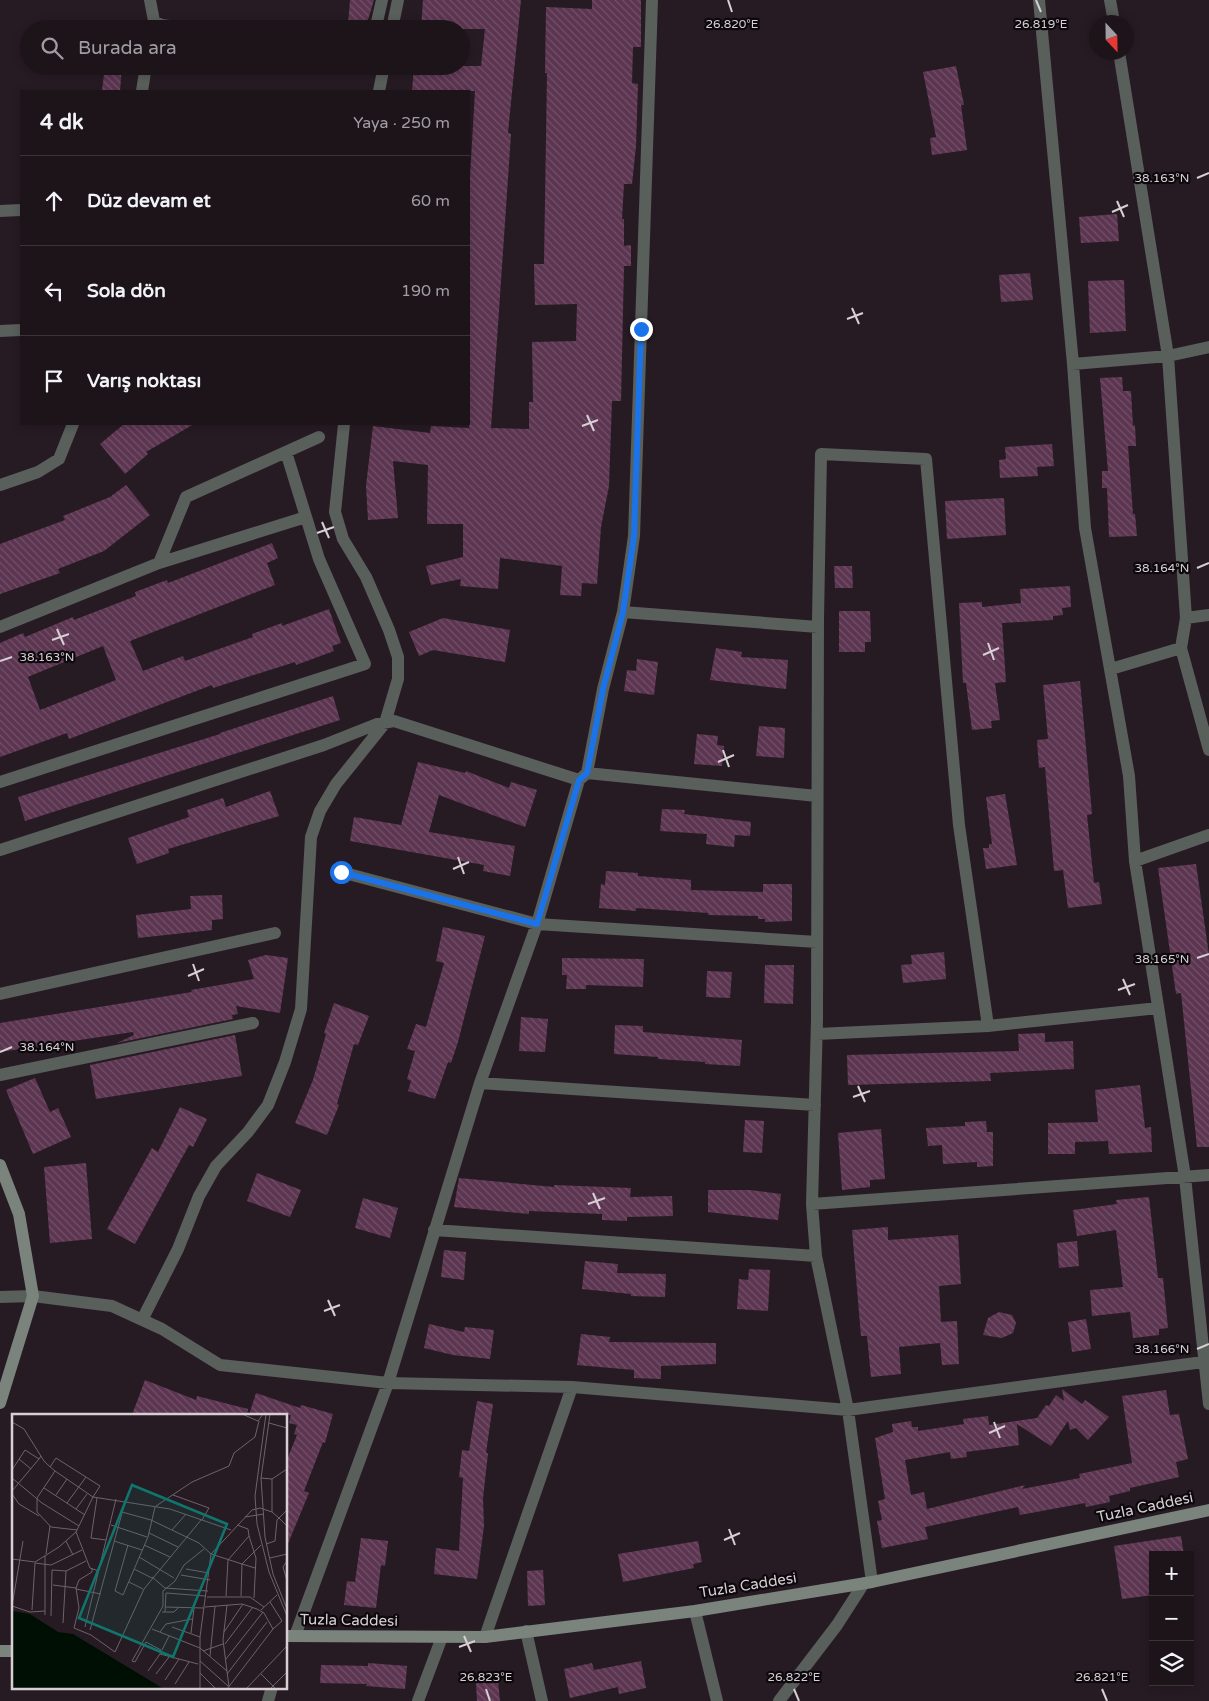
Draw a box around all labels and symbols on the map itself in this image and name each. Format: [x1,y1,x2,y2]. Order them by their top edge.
north arrow [1089,15,1134,60]
text: 26.820°E [706,17,759,31]
text: 26.819°E [1015,17,1068,31]
text: 38.163°N [1135,171,1189,185]
route end [630,318,653,341]
text: 38.164°N [1135,561,1189,575]
text: 38.163°N [20,650,74,664]
route start [330,861,353,884]
text: 38.165°N [1135,952,1189,966]
text: 38.164°N [20,1040,74,1054]
text: 38.166°N [1135,1342,1189,1356]
inset map [12,1414,288,1688]
street label: Tuzla Caddesi [1095,1488,1195,1526]
street label: Tuzla Caddesi [698,1568,798,1602]
street label: Tuzla Caddesi [300,1610,398,1630]
text: 26.823°E [460,1670,513,1684]
text: 26.822°E [768,1670,821,1684]
text: 26.821°E [1076,1670,1129,1684]

